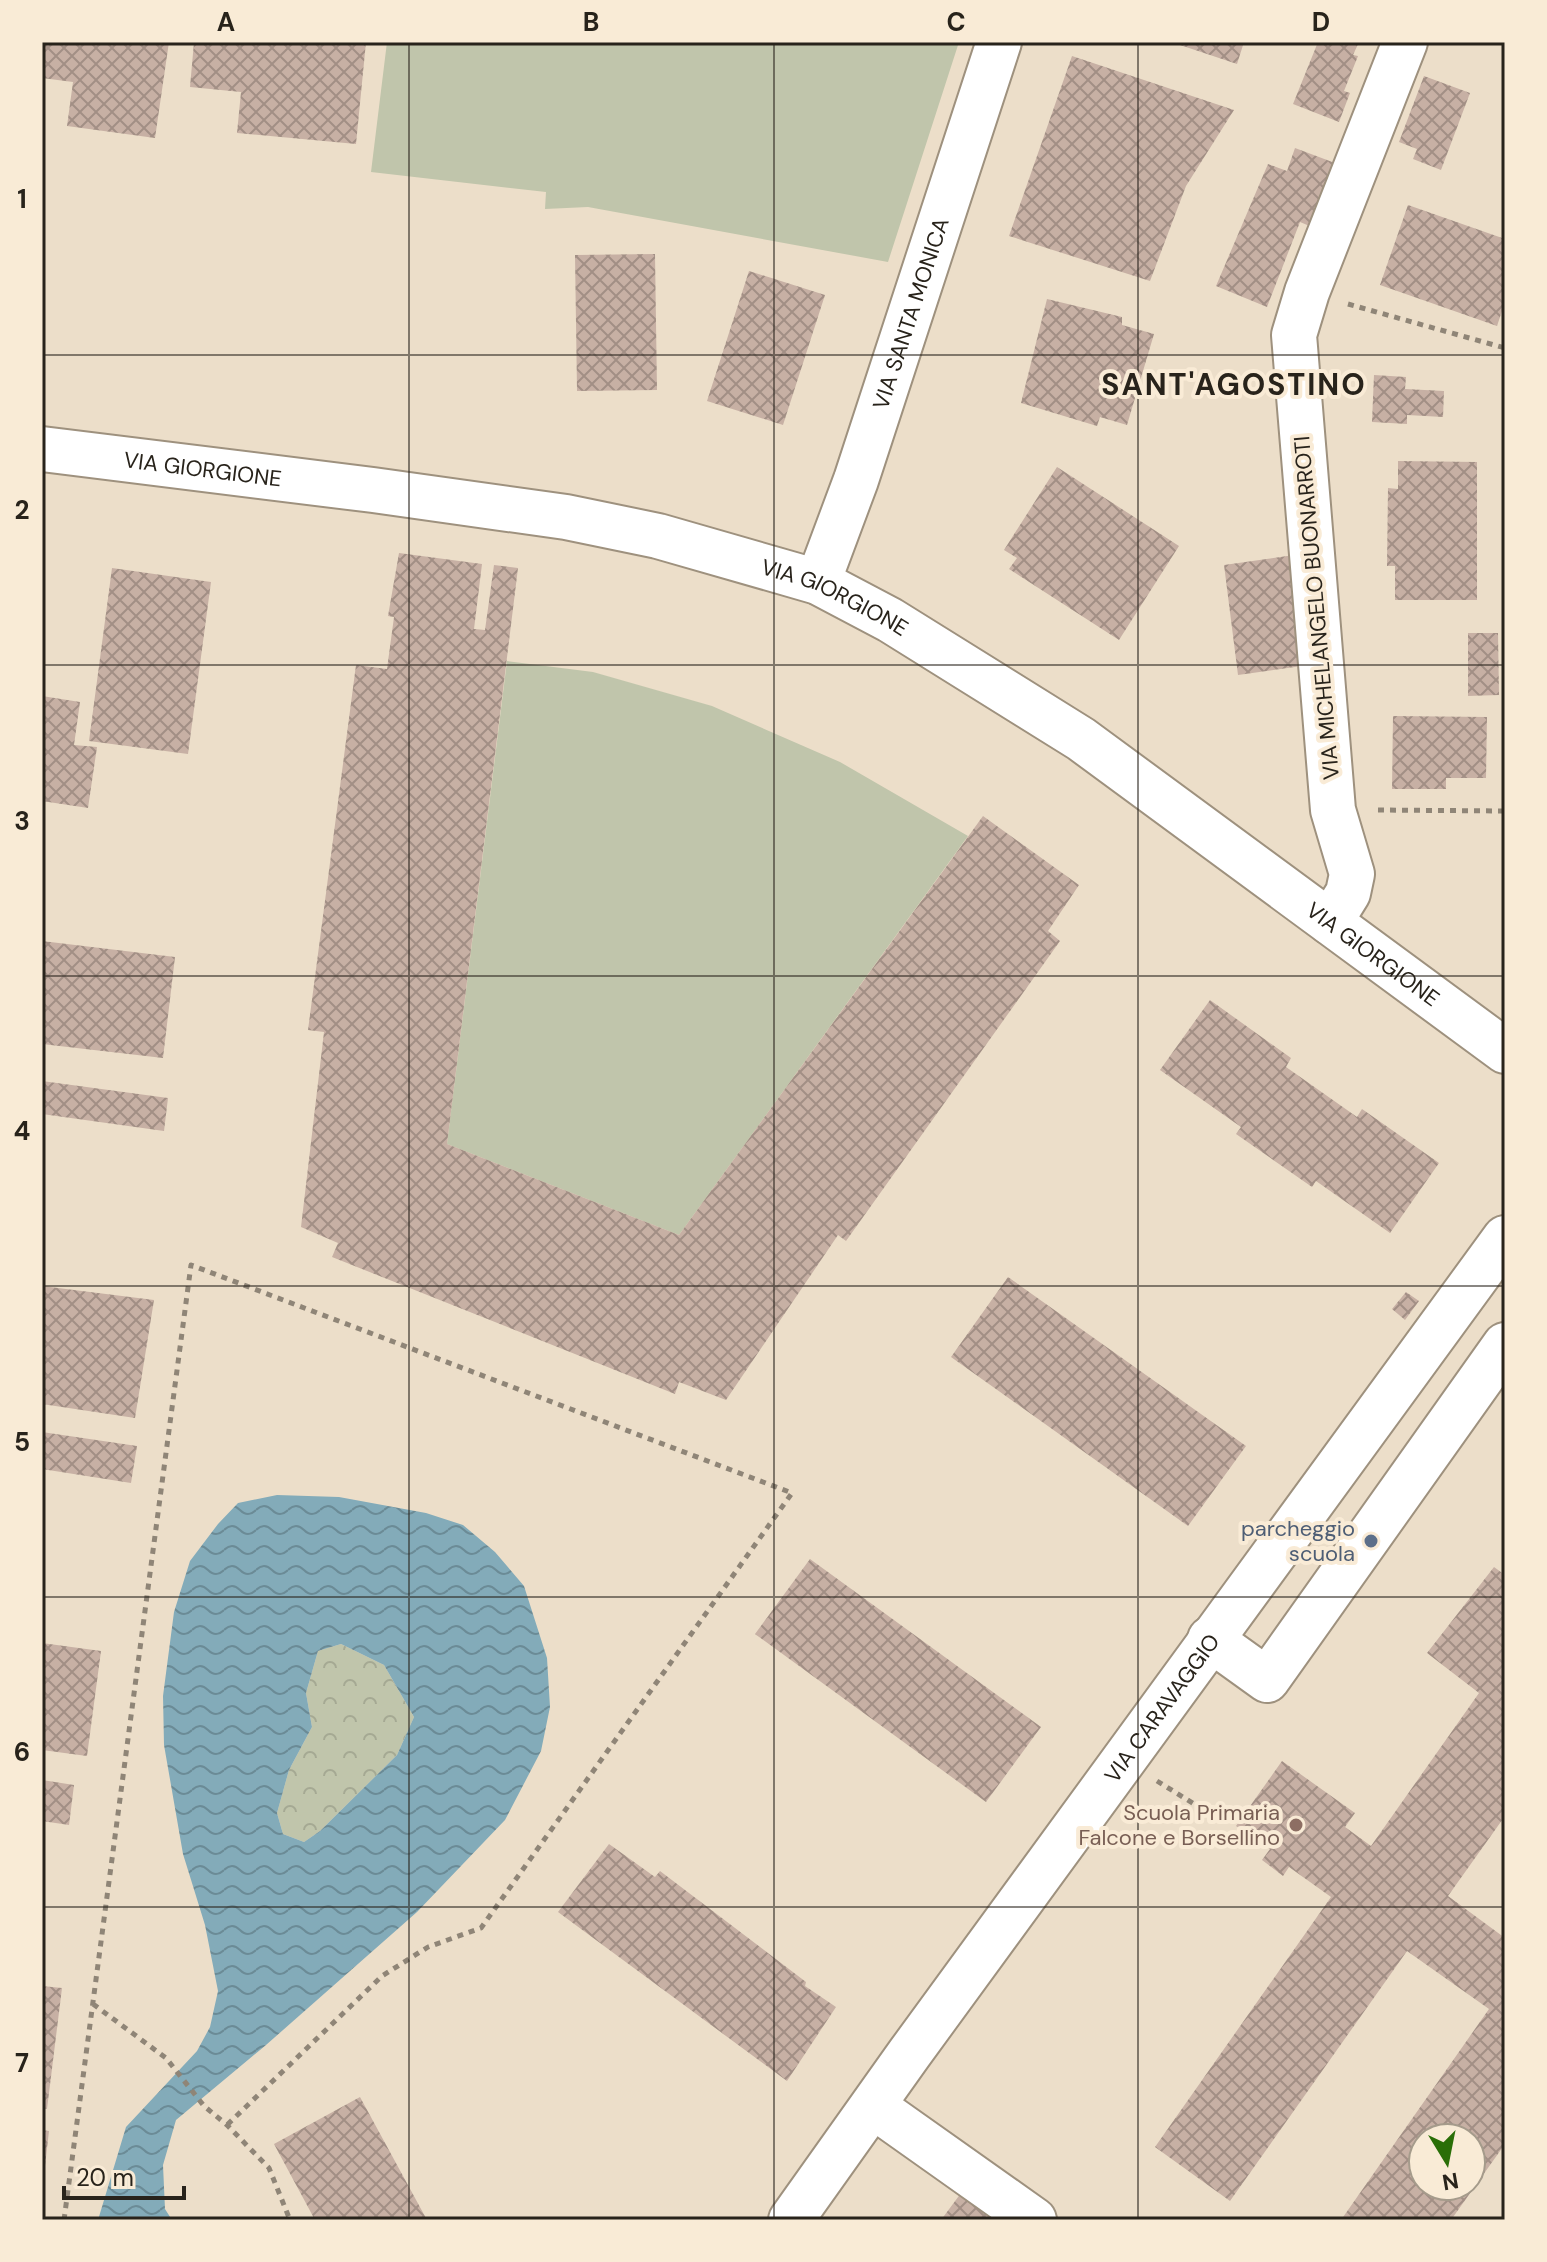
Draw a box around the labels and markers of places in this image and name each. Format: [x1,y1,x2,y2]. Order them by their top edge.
place label: parcheggio scuola [1241,1514,1355,1568]
marker: parcheggio scuola [1362,1532,1380,1550]
place label: Scuola Primaria Falcone e Borsellino [1078,1798,1280,1852]
marker: Scuola Primaria Falcone e Borsellino [1287,1816,1305,1834]

